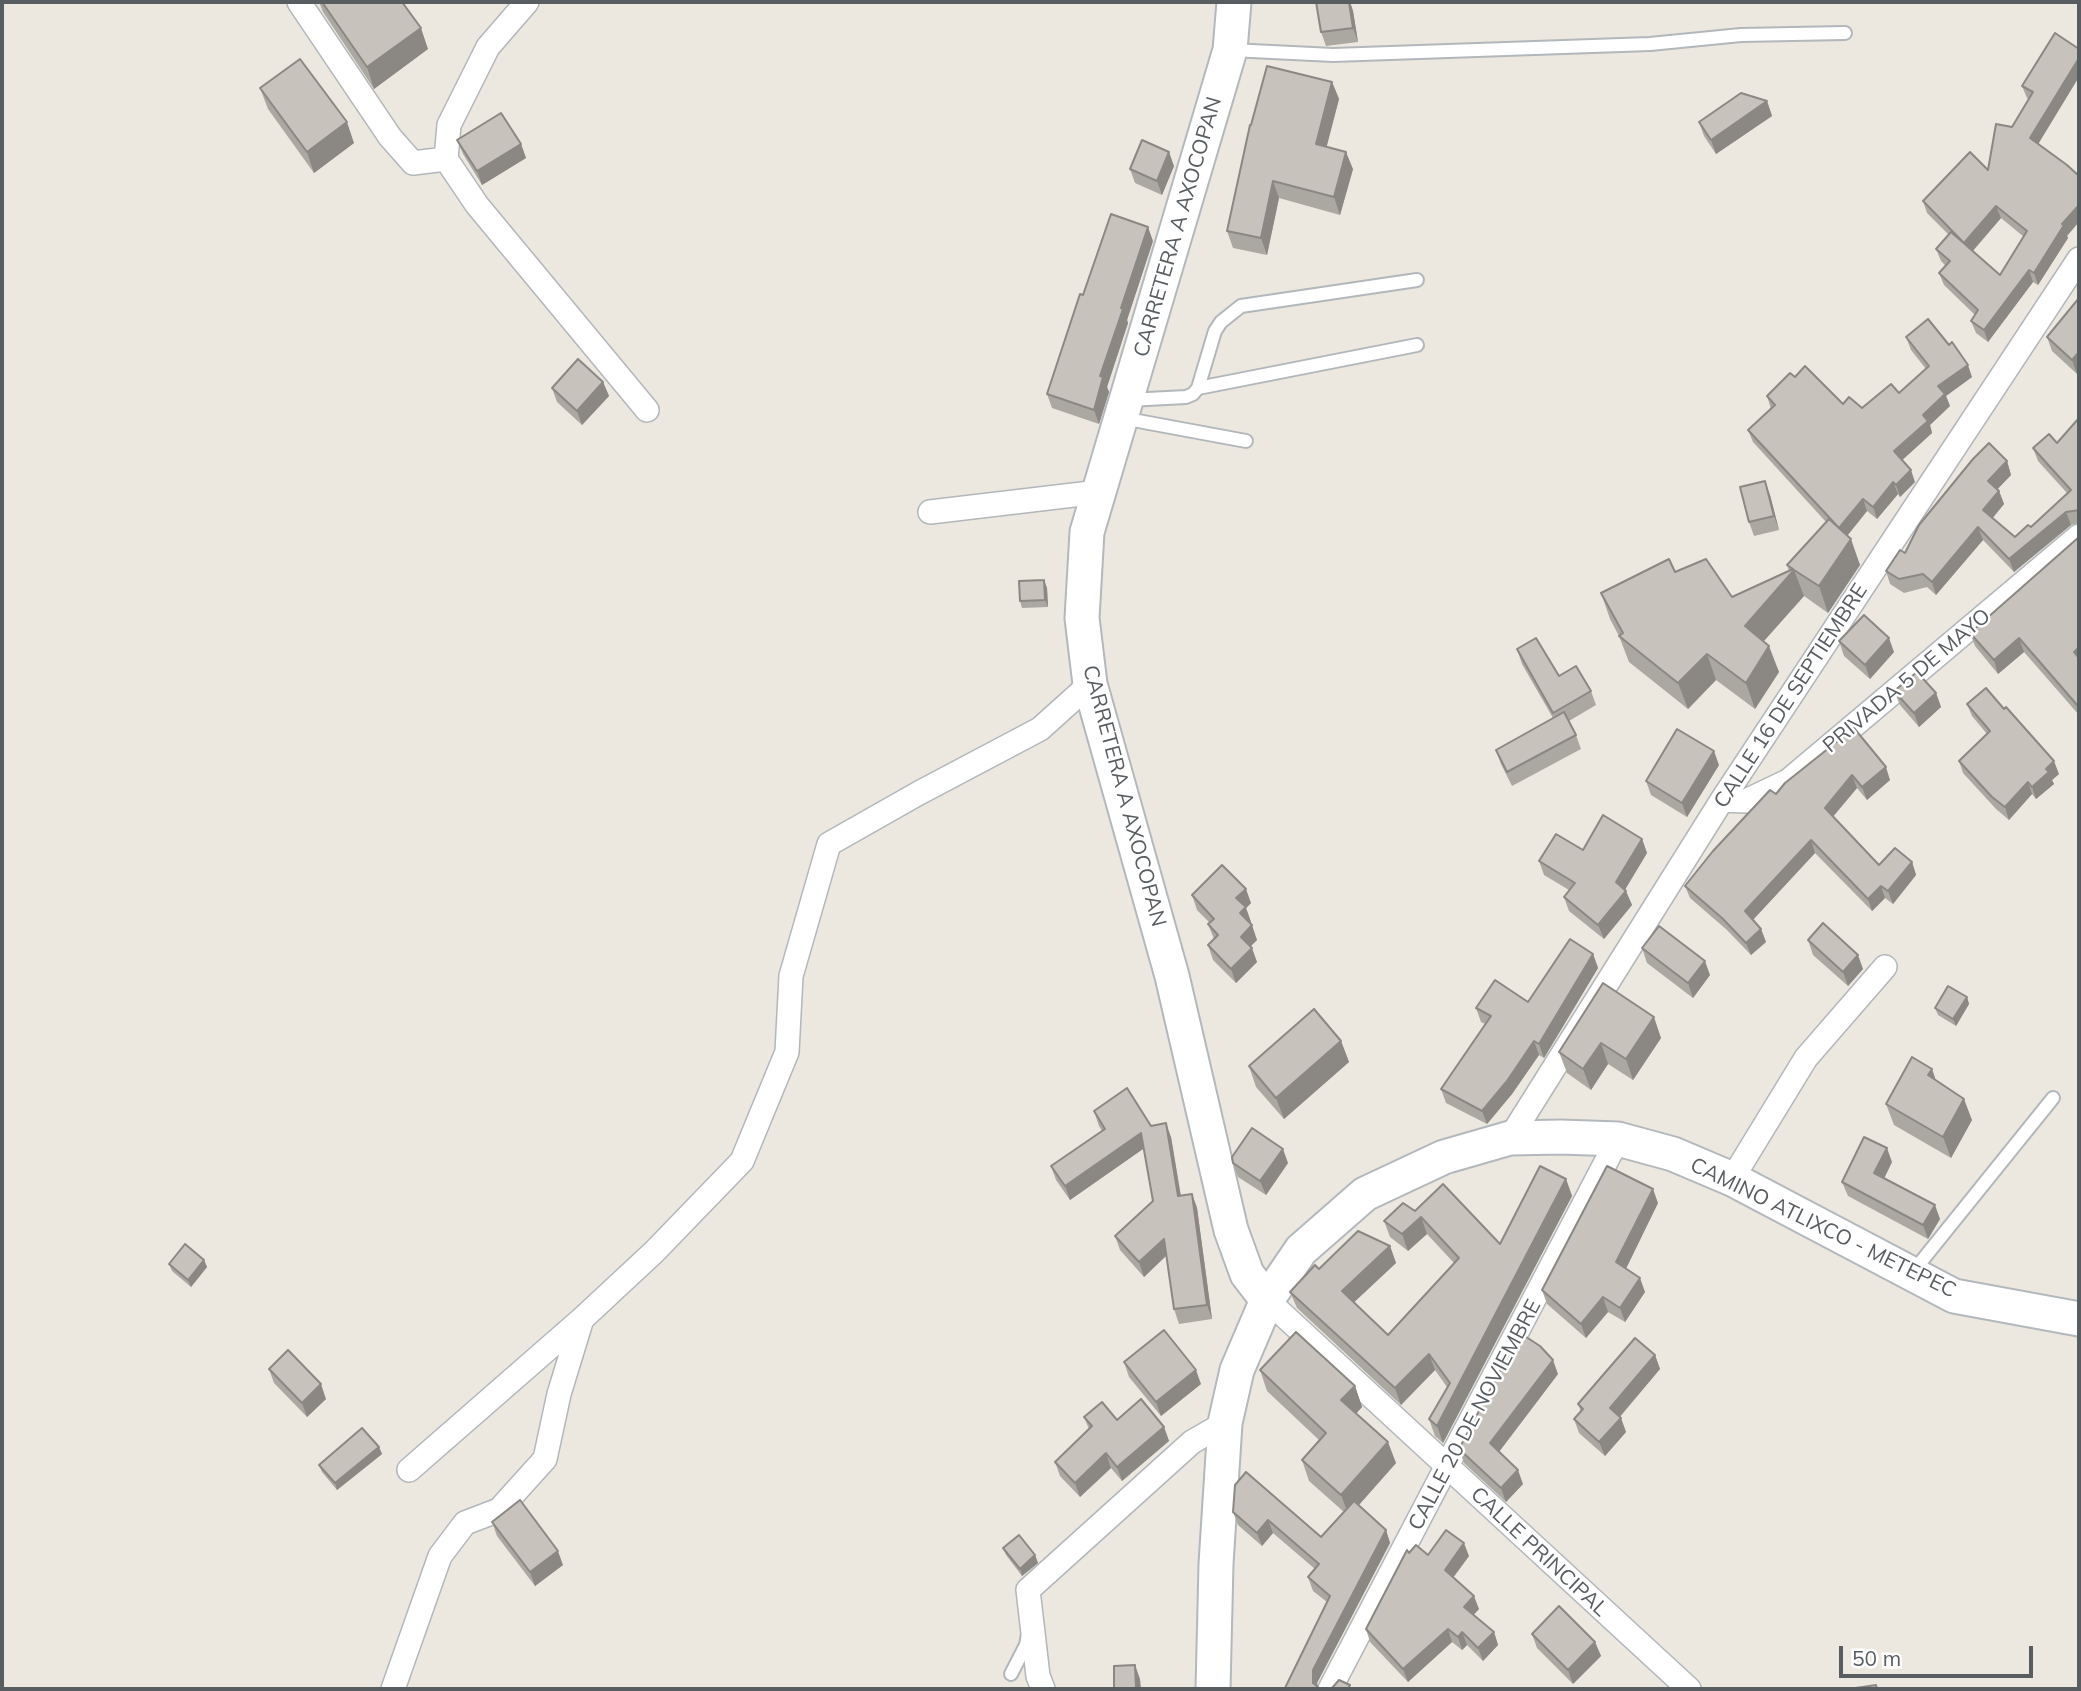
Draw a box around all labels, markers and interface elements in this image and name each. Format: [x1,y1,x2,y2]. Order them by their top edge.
street label: CARRETERA A AXOCOPAN [1129,94,1227,360]
street label: CALLE 16 DE SEPTIEMBRE [1709,579,1873,813]
street label: PRIVADA 5 DE MAYO [1818,604,1996,758]
street label: CARRETERA A AXOCOPAN [1077,663,1171,929]
street label: CAMINO ATLIXCO - METEPEC [1686,1153,1960,1303]
street label: CALLE 20 DE NOVIEMBRE [1403,1295,1547,1535]
street label: CALLE PRINCIPAL [1465,1482,1613,1622]
scale bar [1843,1632,2037,1676]
text: 50 m [1852,1645,1901,1671]

